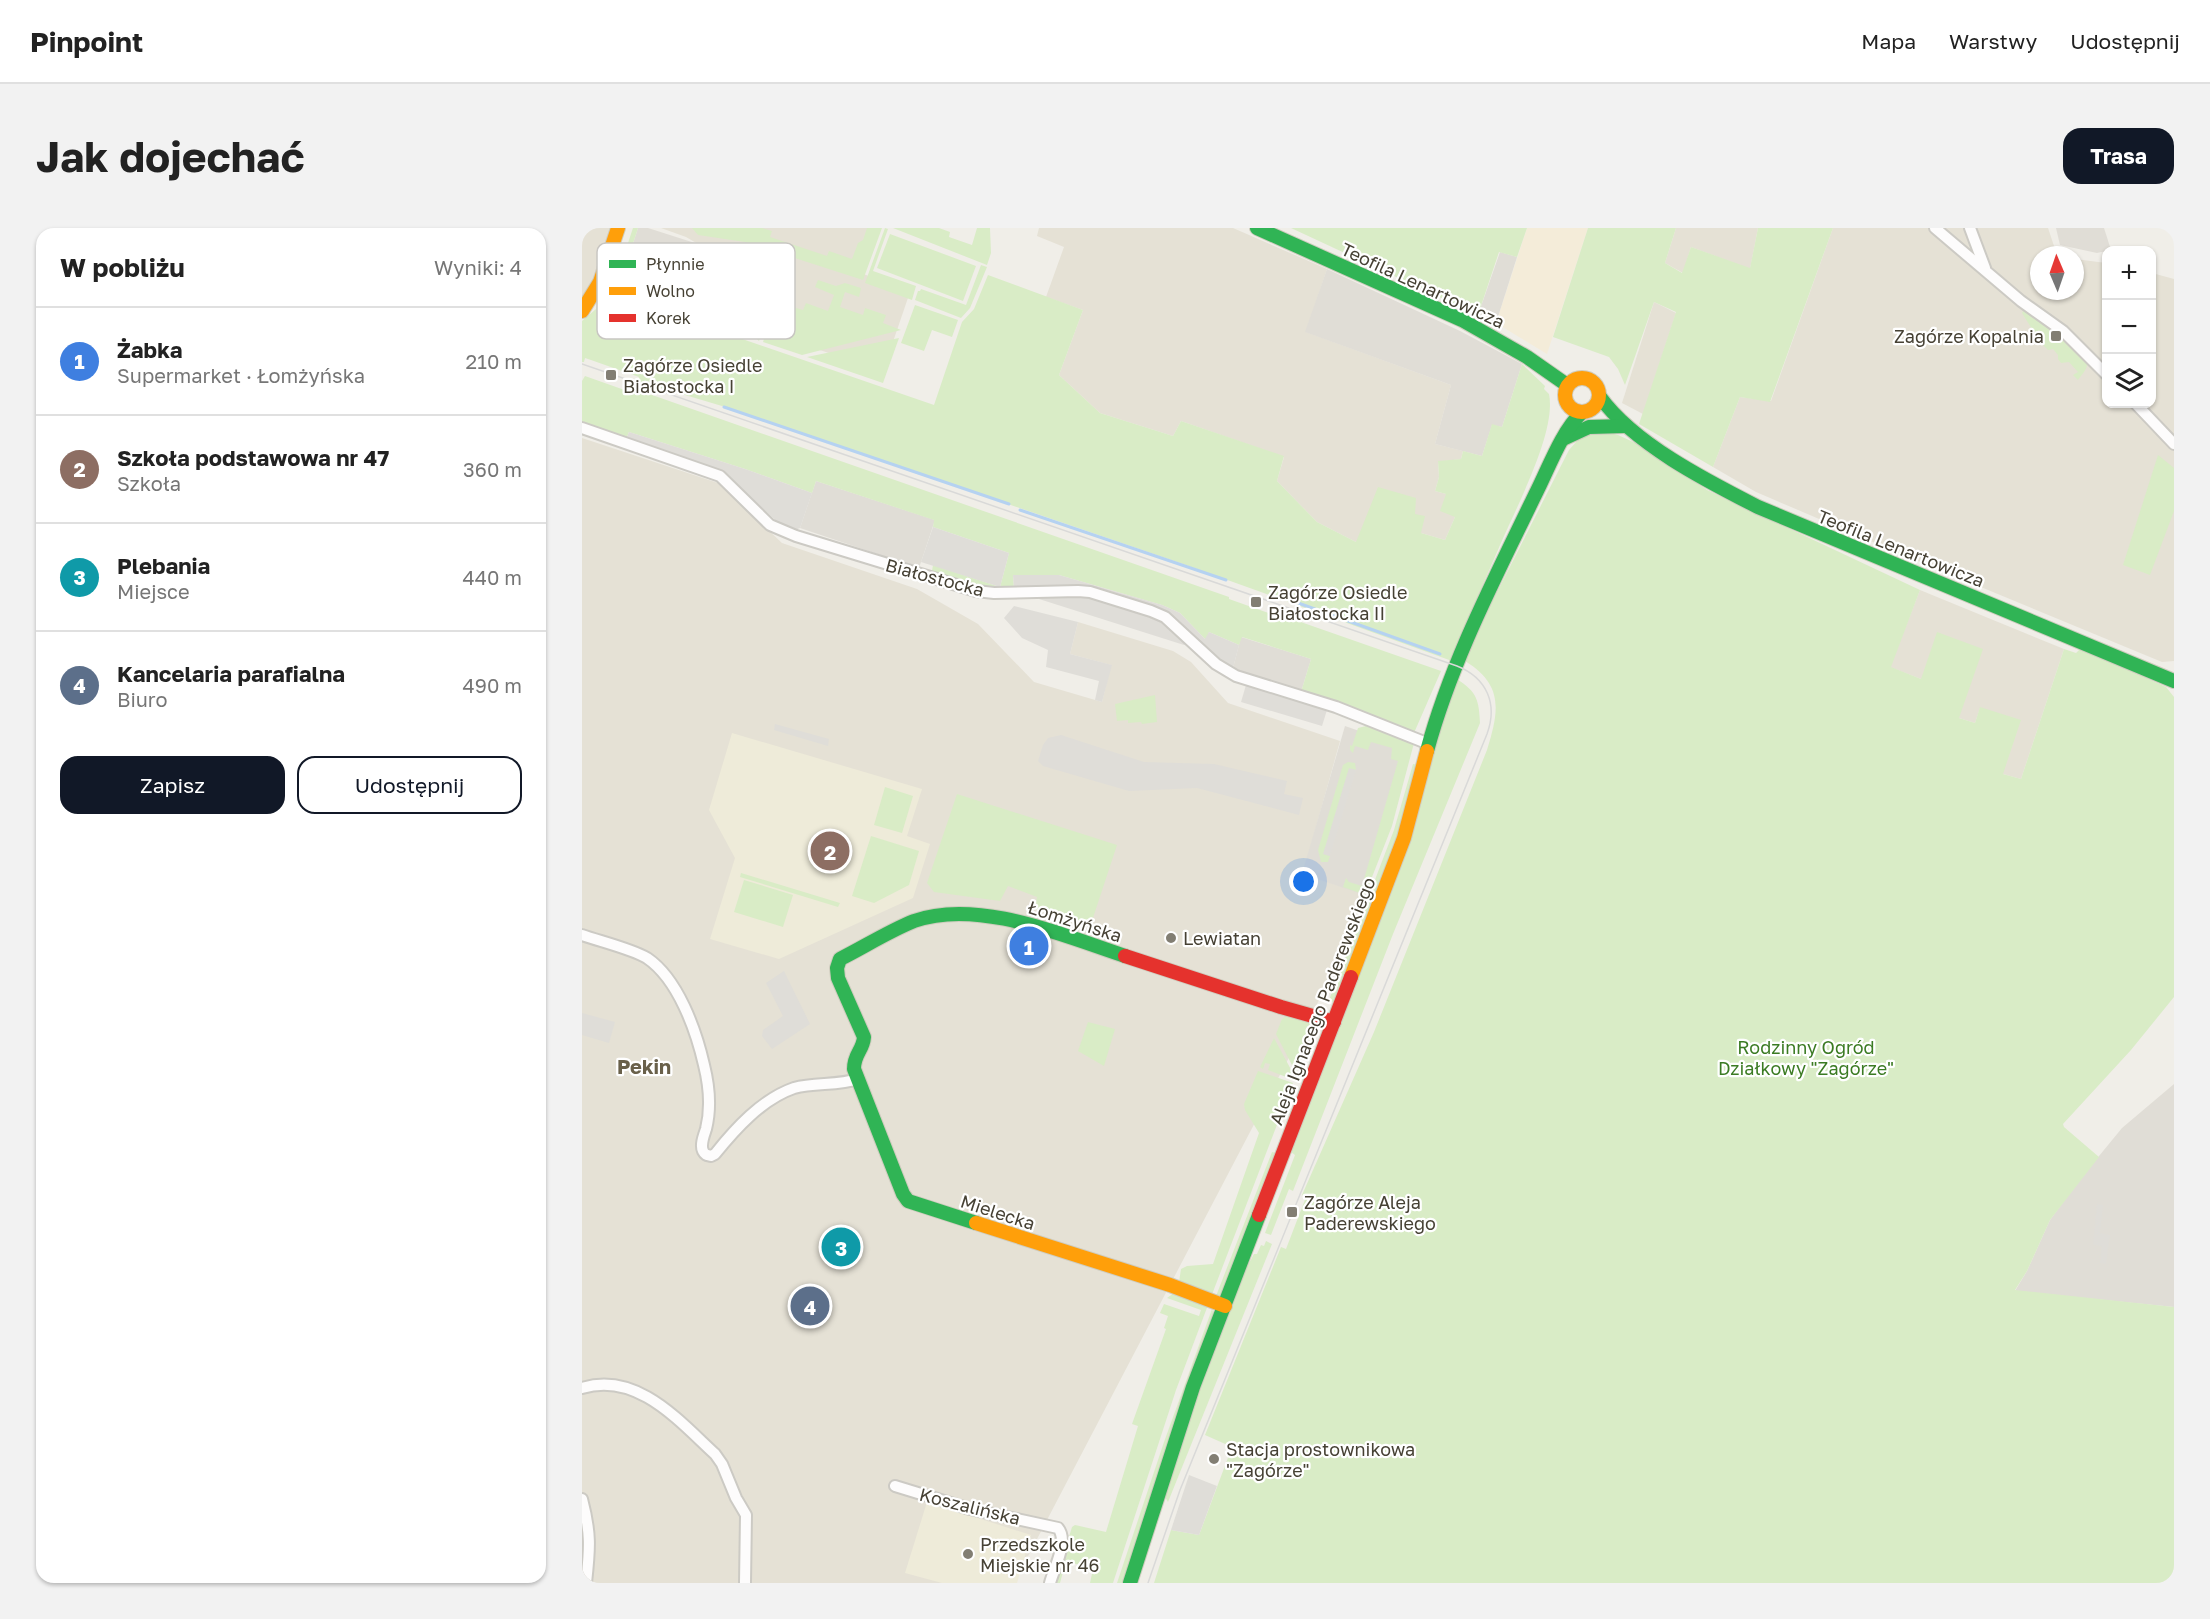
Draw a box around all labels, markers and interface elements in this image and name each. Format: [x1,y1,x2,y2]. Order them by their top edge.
text: Pinpoint [30,25,143,58]
text: Mapa [1861,28,1916,54]
text: Warstwy [1949,28,2037,54]
text: Udostępnij [2070,28,2180,54]
button: Trasa [2063,128,2174,184]
text: Jak dojechać [36,131,305,181]
street label: Teofila Lenartowicza [1338,237,1508,333]
legend [597,243,795,339]
north arrow [2030,246,2084,300]
map controls [2102,246,2156,408]
button: + [2102,246,2156,300]
text: W pobliżu [60,252,185,283]
text: Płynnie [646,254,704,274]
text: Wyniki: 4 [434,255,522,279]
text: Wolno [646,281,695,301]
button: − [2102,300,2156,354]
text: Korek [646,308,691,328]
place label: Zagórze Kopalnia [1894,325,2044,347]
marker: Zagórze Kopalnia [2049,329,2063,343]
text: Żabka [117,336,182,363]
text: 1 [74,349,85,373]
text: 210 m [466,349,522,373]
place label: Zagórze Osiedle Białostocka I [623,354,762,397]
button: layers [2102,354,2156,408]
text: Supermarket · Łomżyńska [117,363,365,387]
marker: Zagórze Osiedle Białostocka I [604,368,618,382]
text: Szkoła podstawowa nr 47 [117,444,389,471]
text: 2 [73,457,86,481]
text: 360 m [463,457,522,481]
text: Szkoła [117,471,181,495]
street label: Teofila Lenartowicza [1814,504,1988,592]
text: Plebania [117,552,210,579]
street label: Białostocka [883,553,987,601]
text: 3 [73,565,86,589]
text: 440 m [463,565,522,589]
text: Miejsce [117,579,190,603]
place label: Zagórze Osiedle Białostocka II [1268,581,1407,624]
marker: Zagórze Osiedle Białostocka II [1249,595,1263,609]
text: Kancelaria parafialna [117,660,345,687]
text: 4 [73,673,86,697]
text: 490 m [463,673,522,697]
text: Biuro [117,687,167,711]
button: Zapisz [60,756,285,814]
button: Udostępnij [297,756,522,814]
pin: 2 [810,828,850,874]
your location [1289,867,1318,896]
street label: Aleja Ignacego Paderewskiego [1264,874,1380,1128]
street label: Łomżyńska [1025,895,1125,947]
pin: 1 [1010,924,1048,968]
place label: Lewiatan [1183,927,1261,949]
marker: Lewiatan [1164,931,1178,945]
park label: Rodzinny Ogród Działkowy "Zagórze" [1718,1036,1894,1079]
district label: Pekin [617,1054,671,1078]
street label: Mielecka [958,1190,1038,1234]
place label: Zagórze Aleja Paderewskiego [1304,1191,1436,1234]
marker: Zagórze Aleja Paderewskiego [1285,1205,1299,1219]
pin: 3 [822,1224,860,1270]
pin: 4 [790,1284,830,1328]
place label: Stacja prostownikowa "Zagórze" [1226,1438,1415,1481]
marker: Stacja prostownikowa "Zagórze" [1207,1452,1221,1466]
street label: Koszalińska [917,1483,1023,1529]
place label: Przedszkole Miejskie nr 46 [980,1533,1100,1576]
marker: Przedszkole Miejskie nr 46 [961,1547,975,1561]

